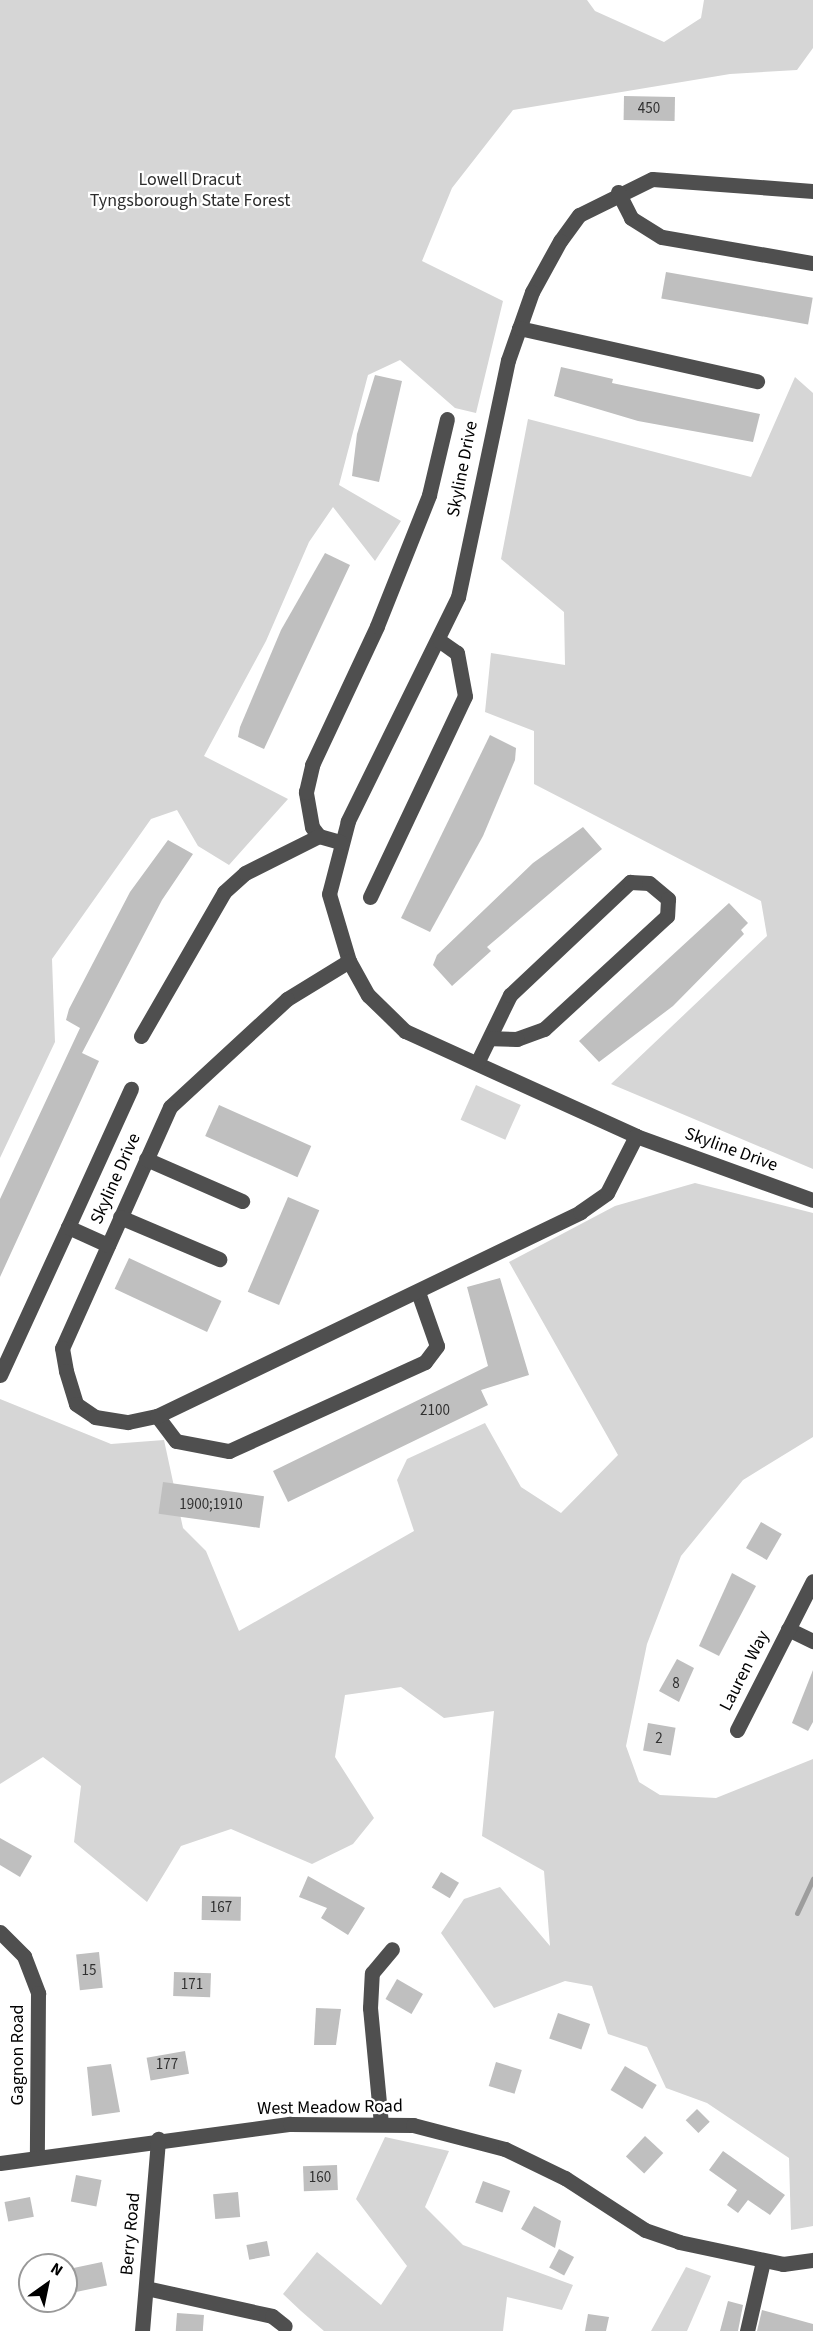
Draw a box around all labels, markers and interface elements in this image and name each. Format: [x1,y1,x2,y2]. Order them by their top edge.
house number: 450 [638,100,660,118]
park label: Lowell Dracut Tyngsborough State Forest [90,170,290,213]
street label: Skyline Drive [443,419,483,519]
street label: Skyline Drive [682,1123,780,1177]
street label: Skyline Drive [86,1130,146,1228]
house number: 2100 [420,1402,450,1420]
house number: 1900;1910 [179,1496,243,1514]
street label: Lauren Way [716,1627,774,1715]
house number: 8 [672,1675,680,1693]
house number: 2 [655,1730,663,1748]
house number: 167 [210,1899,232,1917]
house number: 15 [82,1962,96,1980]
house number: 171 [181,1976,203,1994]
street label: Gagnon Road [7,2005,29,2105]
house number: 177 [156,2056,178,2074]
street label: West Meadow Road [257,2096,403,2120]
house number: 160 [309,2169,331,2187]
street label: Berry Road [117,2192,145,2276]
north arrow [18,2253,78,2313]
text: N [46,2257,67,2282]

